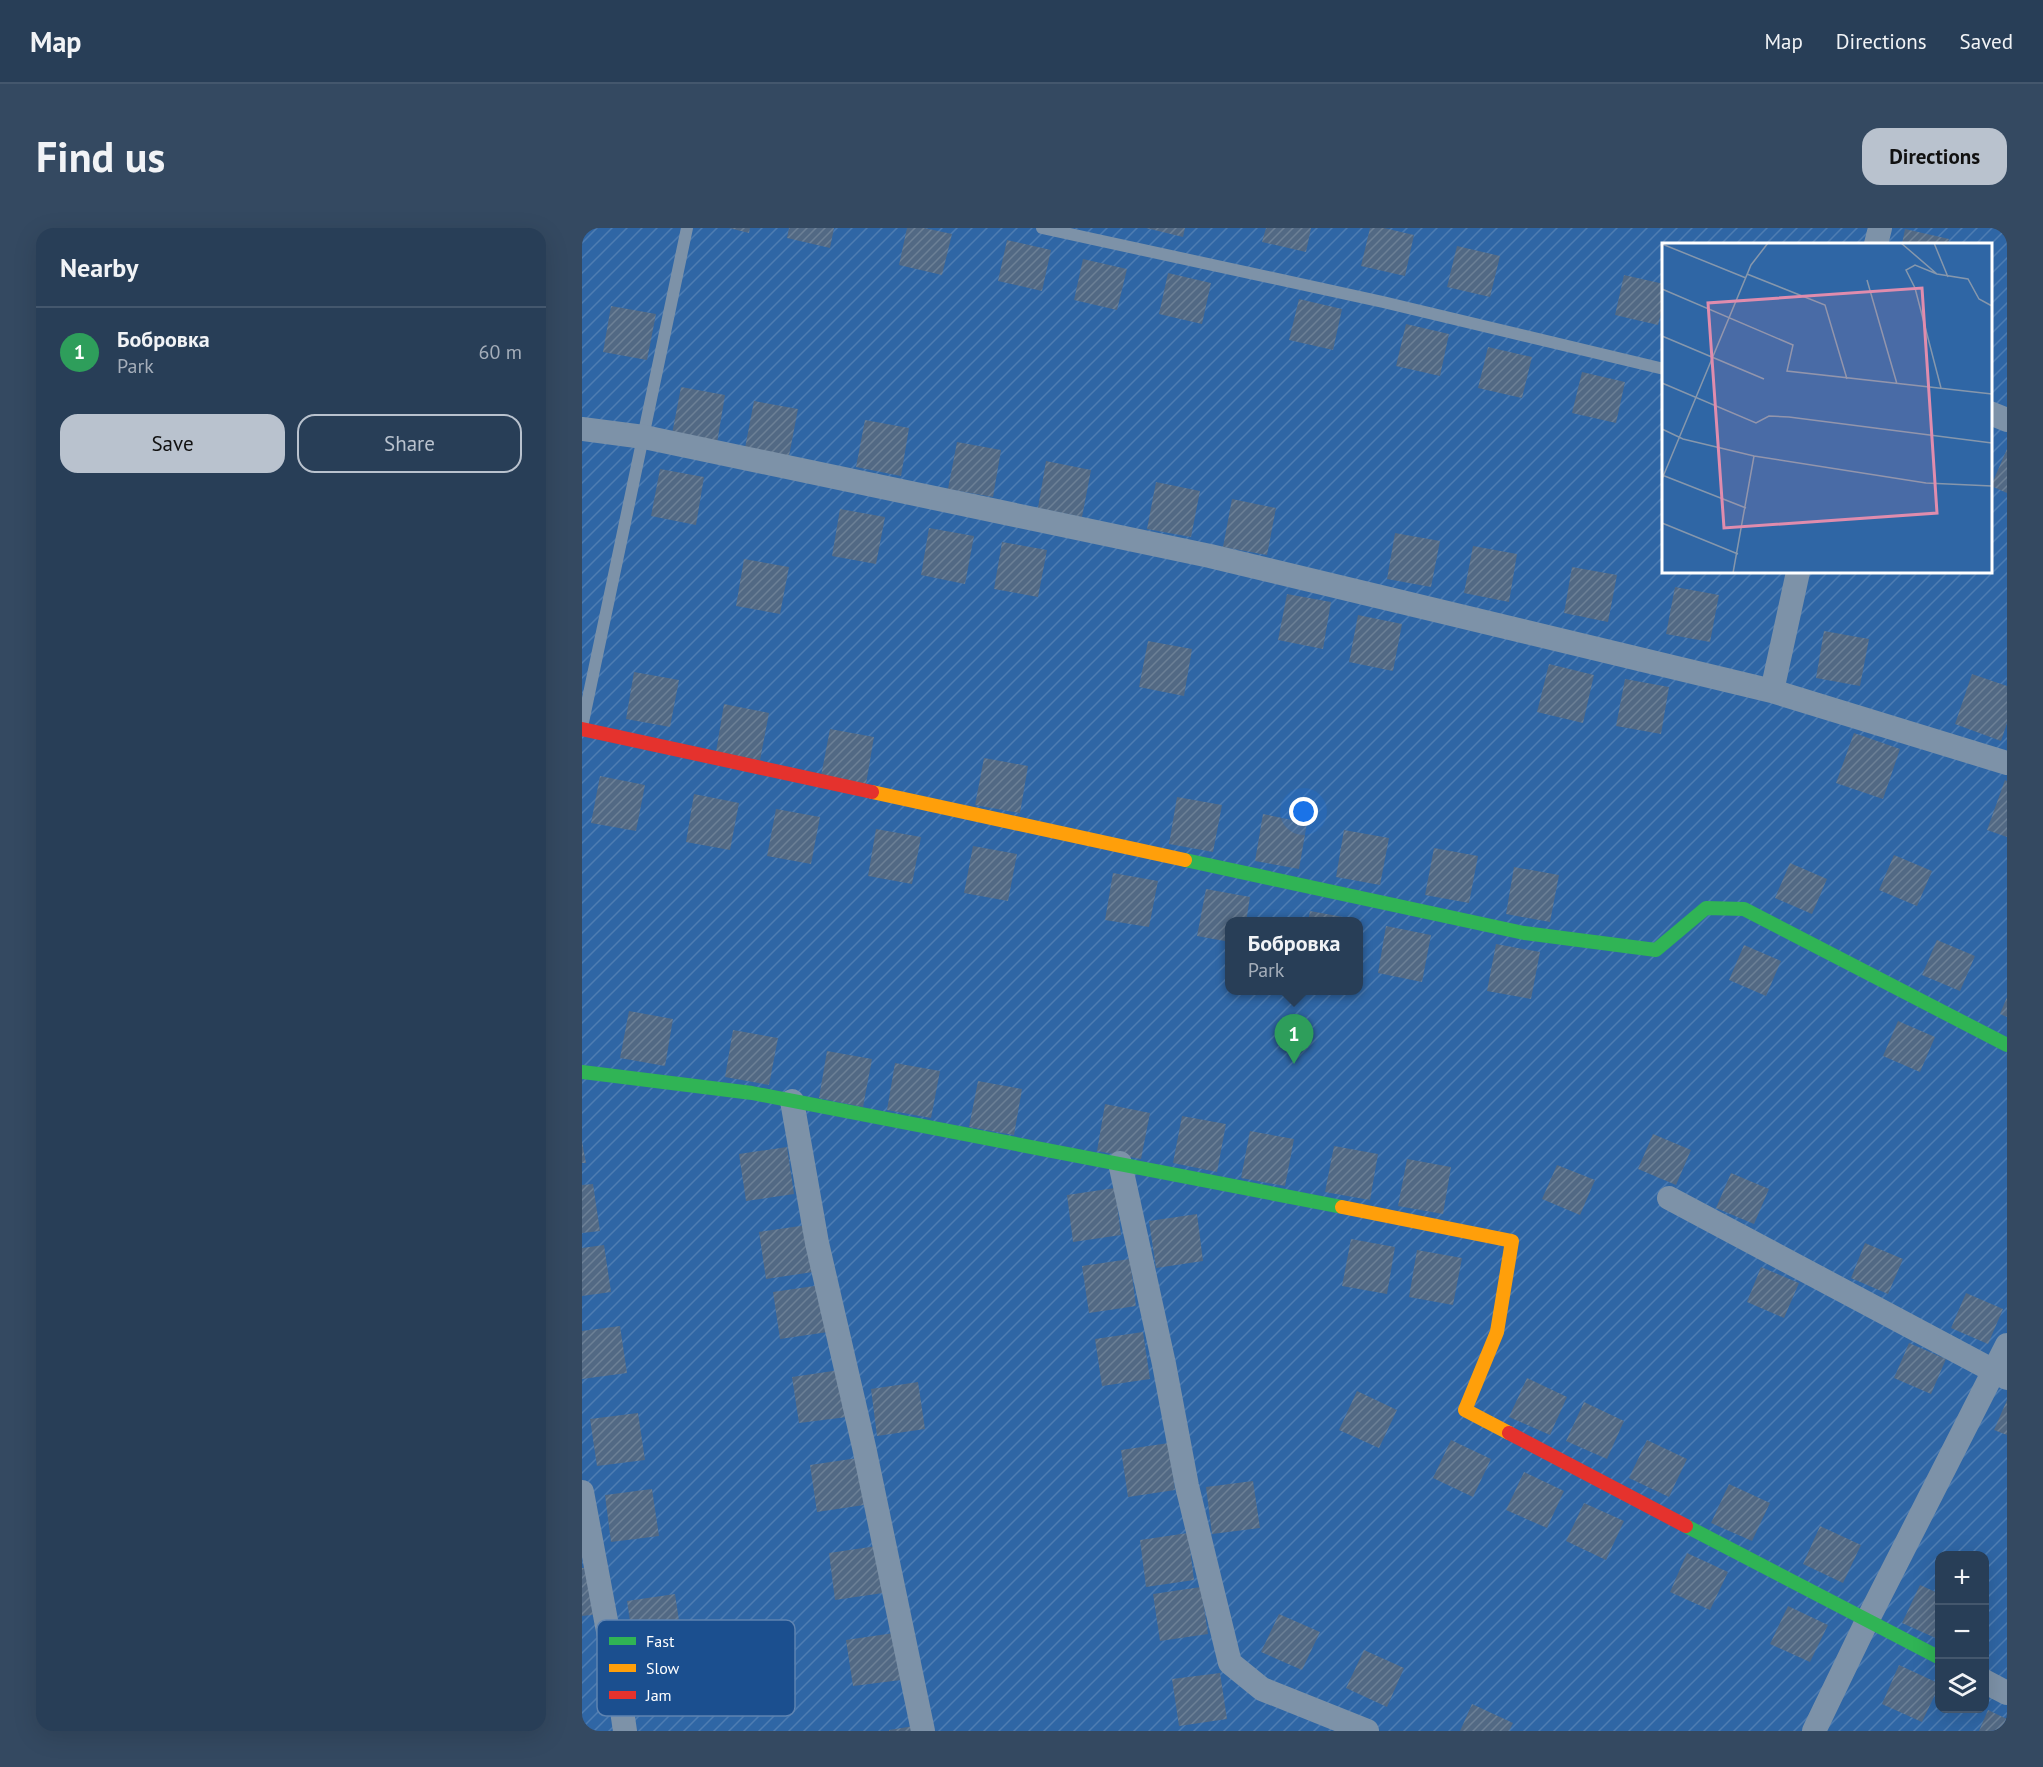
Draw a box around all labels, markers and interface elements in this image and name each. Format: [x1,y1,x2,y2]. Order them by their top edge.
text: Map [30,23,81,60]
text: Map [1764,28,1803,55]
text: Directions [1836,28,1927,55]
text: Saved [1960,28,2013,55]
button: Directions [1862,128,2007,185]
text: Find us [36,129,165,184]
inset map [1662,243,1992,573]
text: Nearby [60,251,138,284]
text: Бобровка [117,325,210,353]
text: 1 [74,339,85,365]
text: 60 m [479,339,522,365]
text: Park [117,353,154,379]
button: Save [60,414,285,473]
button: Share [297,414,522,473]
your location [1289,797,1318,826]
popup [1225,917,1363,995]
text: Бобровка [1248,929,1340,957]
text: Park [1248,957,1284,983]
pin: 1 [1274,1014,1314,1064]
map controls [1935,1551,1989,1713]
button: + [1935,1551,1989,1605]
button: − [1935,1605,1989,1659]
legend [597,1620,795,1716]
text: Fast [646,1631,675,1651]
text: Slow [646,1658,680,1678]
button: layers [1935,1659,1989,1713]
text: Jam [645,1685,672,1705]

